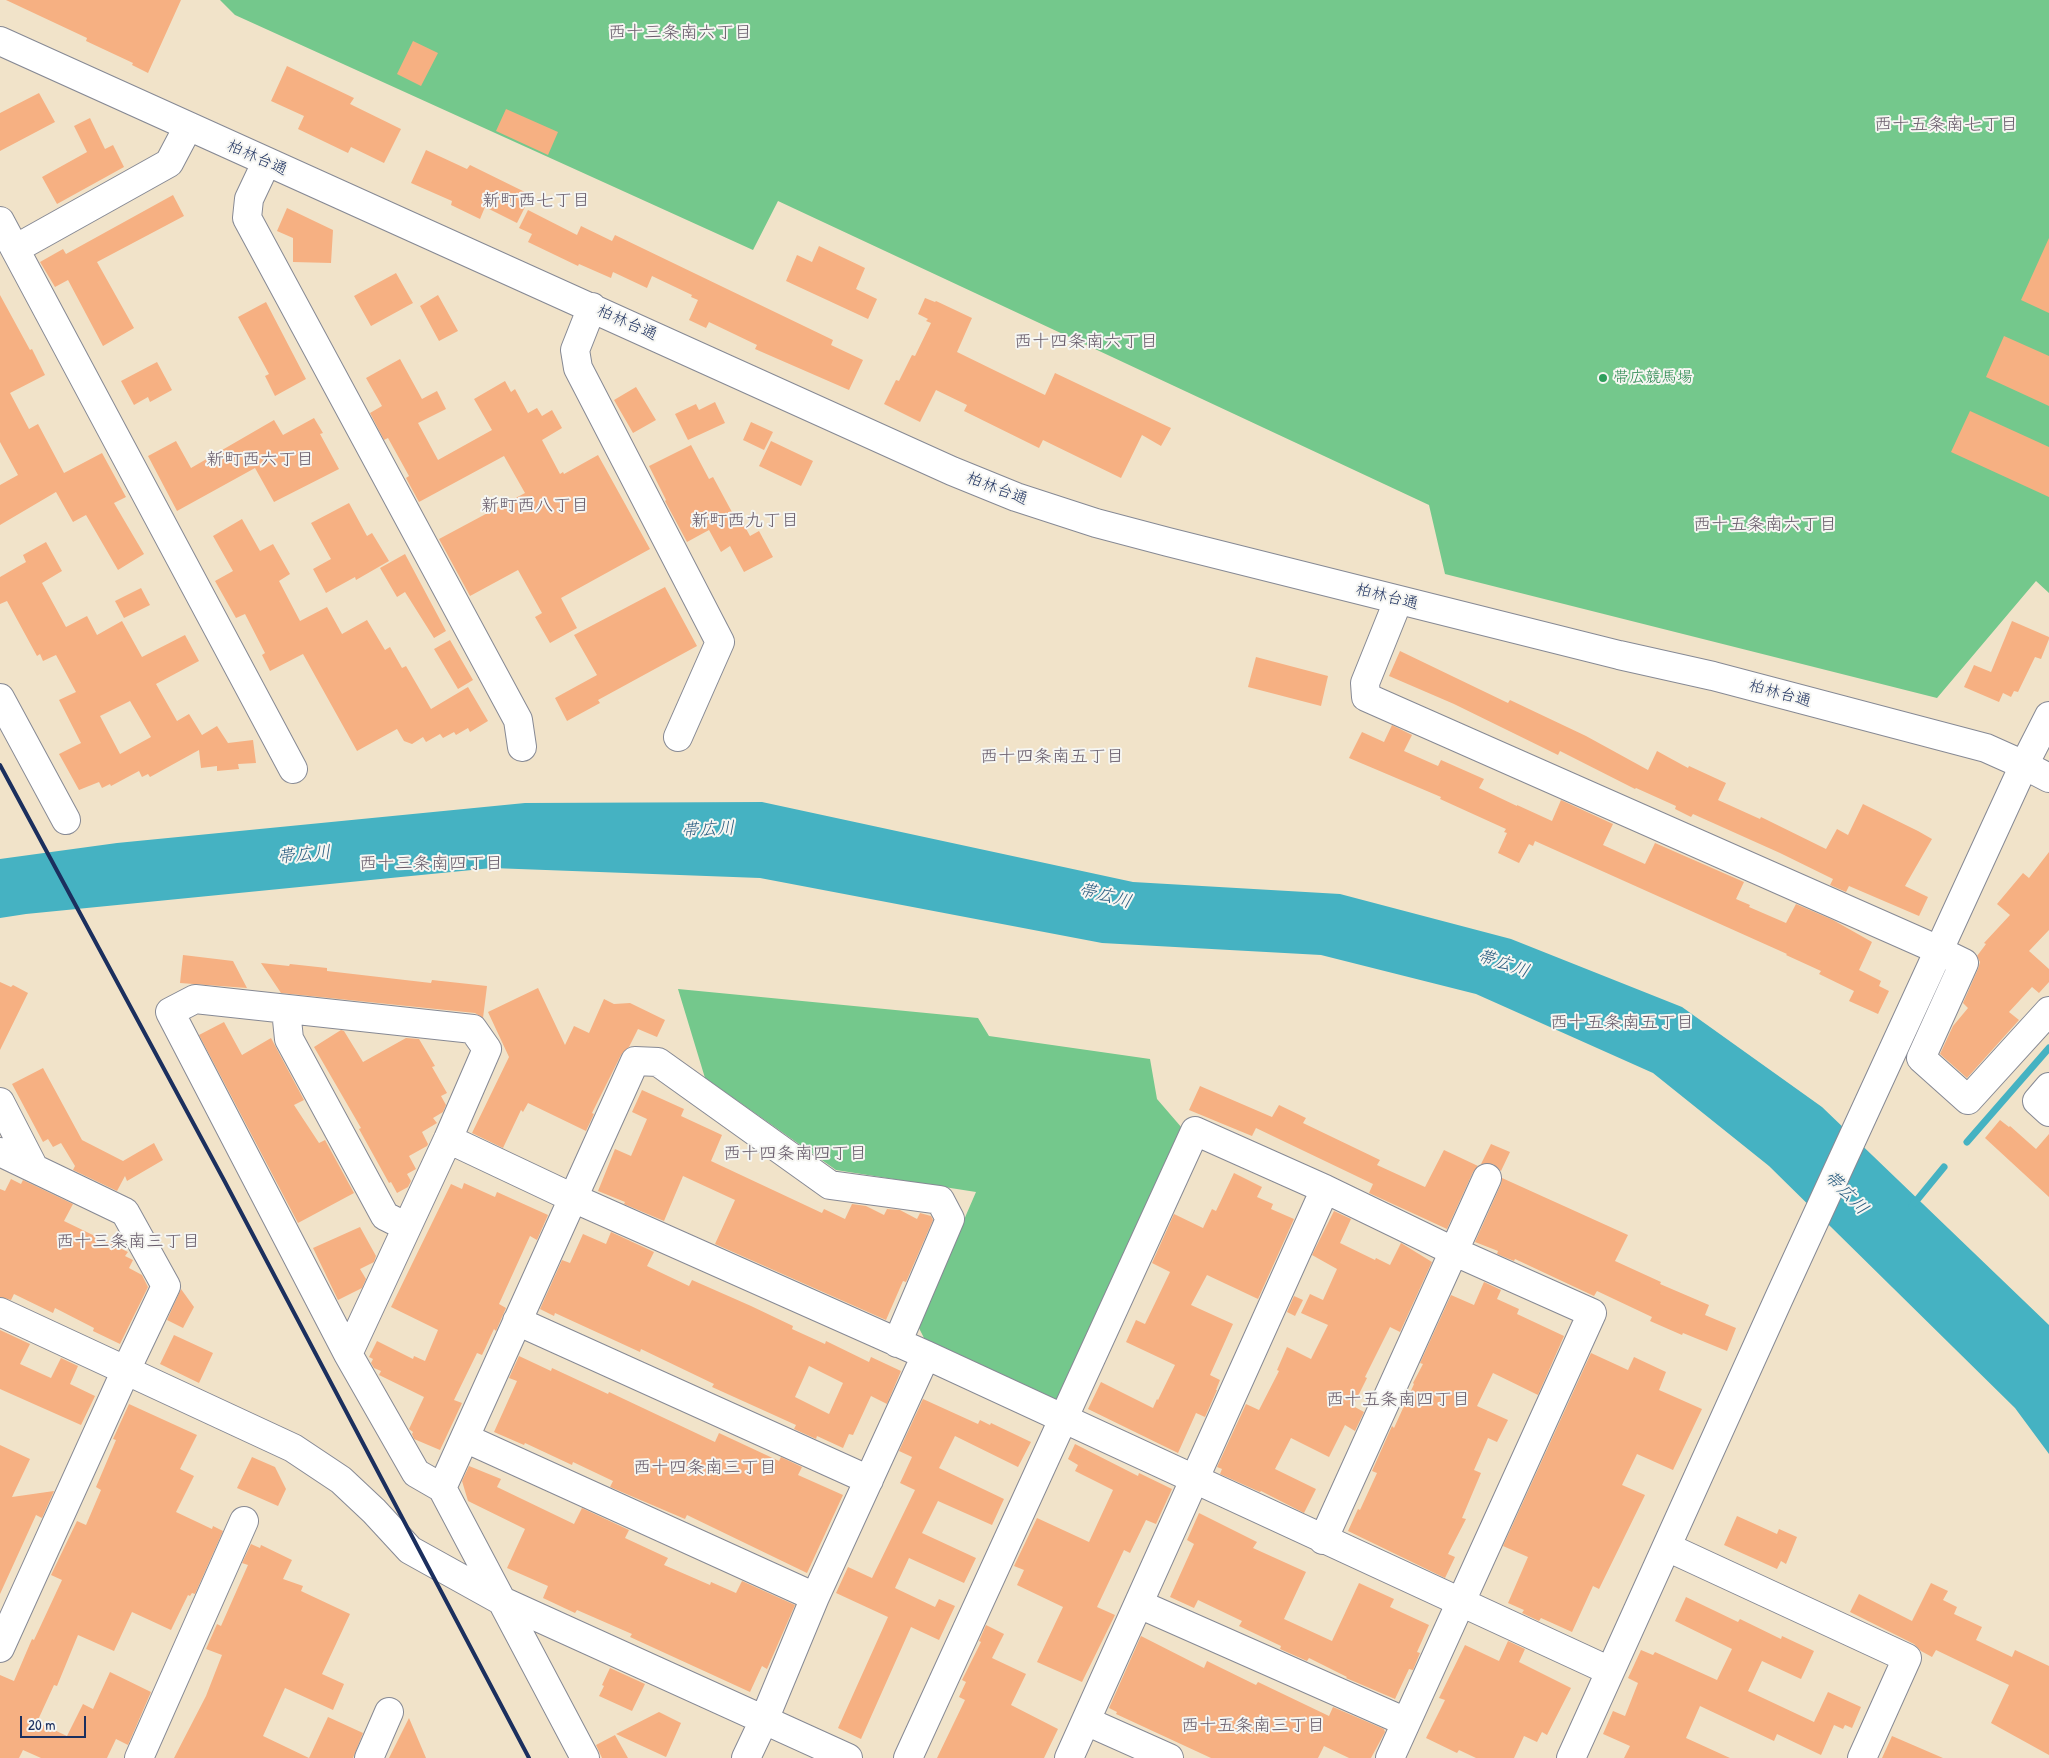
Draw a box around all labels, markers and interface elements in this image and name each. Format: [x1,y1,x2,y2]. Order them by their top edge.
district label: 西十三条南六丁目 [608,22,752,44]
district label: 西十五条南七丁目 [1874,114,2018,136]
street label: 柏林台通 [224,136,290,180]
district label: 新町西七丁目 [482,190,590,212]
street label: 柏林台通 [594,301,660,345]
district label: 西十四条南六丁目 [1014,331,1158,353]
place label: 帯広競馬場 [1613,368,1693,388]
marker: 帯広競馬場 [1597,372,1609,384]
district label: 新町西六丁目 [206,449,314,471]
street label: 柏林台通 [964,469,1030,509]
district label: 新町西八丁目 [481,495,589,517]
district label: 新町西九丁目 [691,510,799,532]
district label: 西十五条南六丁目 [1693,514,1837,536]
street label: 柏林台通 [1354,580,1420,614]
street label: 柏林台通 [1747,676,1813,712]
district label: 西十四条南五丁目 [980,746,1124,768]
water label: 帯広川 [680,818,736,842]
water label: 帯広川 [276,842,332,868]
district label: 西十三条南四丁目 [359,853,503,875]
water label: 帯広川 [1076,879,1134,913]
water label: 帯広川 [1474,945,1532,983]
district label: 西十五条南五丁目 [1550,1012,1694,1034]
district label: 西十四条南四丁目 [723,1143,867,1165]
water label: 帯広川 [1819,1166,1873,1220]
district label: 西十三条南三丁目 [56,1231,200,1253]
district label: 西十五条南四丁目 [1326,1389,1470,1411]
district label: 西十四条南三丁目 [633,1457,777,1479]
scale bar [22,1706,89,1738]
text: 20 m [28,1714,55,1735]
district label: 西十五条南三丁目 [1181,1715,1325,1737]

